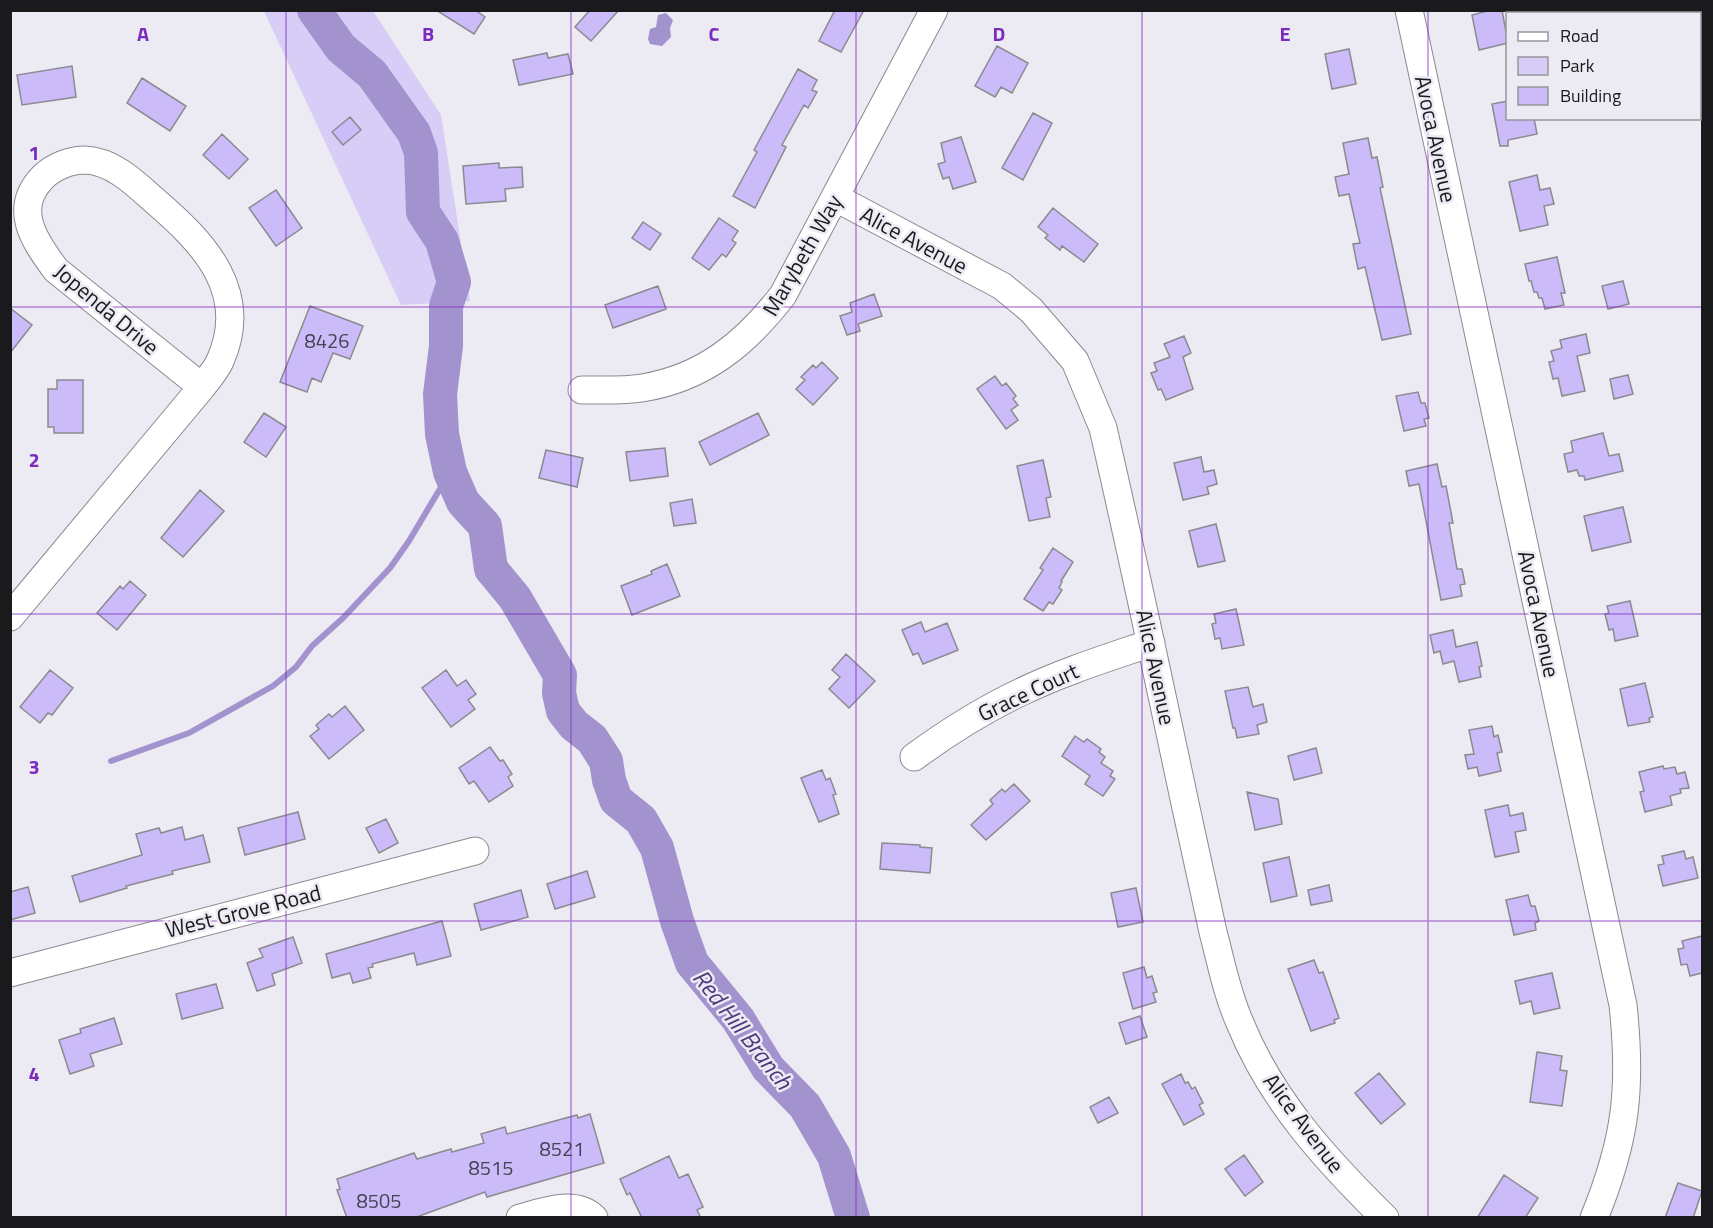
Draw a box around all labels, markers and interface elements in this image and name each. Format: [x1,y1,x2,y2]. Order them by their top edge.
legend [1506,12,1701,120]
text: A [137,18,149,49]
text: B [422,18,434,49]
text: C [709,18,720,49]
text: D [993,18,1005,49]
text: E [1279,18,1291,49]
text: Road [1560,22,1599,49]
text: Park [1560,52,1595,79]
street label: Avoca Avenue [1406,72,1466,206]
text: Building [1560,82,1621,109]
text: 1 [28,137,40,168]
street label: Marybeth Way [753,188,851,322]
street label: Alice Avenue [854,197,974,283]
street label: Jopenda Drive [47,255,167,363]
house number: 8426 [305,325,349,356]
text: 2 [28,444,40,475]
street label: Avoca Avenue [1509,547,1569,681]
street label: Alice Avenue [1127,606,1185,728]
street label: Grace Court [972,654,1084,730]
text: 3 [28,751,40,782]
street label: West Grove Road [162,875,324,947]
water label: Red Hill Branch [684,961,802,1098]
text: 4 [28,1058,40,1089]
street label: Alice Avenue [1255,1066,1353,1180]
house number: 8521 [540,1133,584,1164]
house number: 8515 [469,1152,513,1183]
house number: 8505 [357,1185,401,1216]

